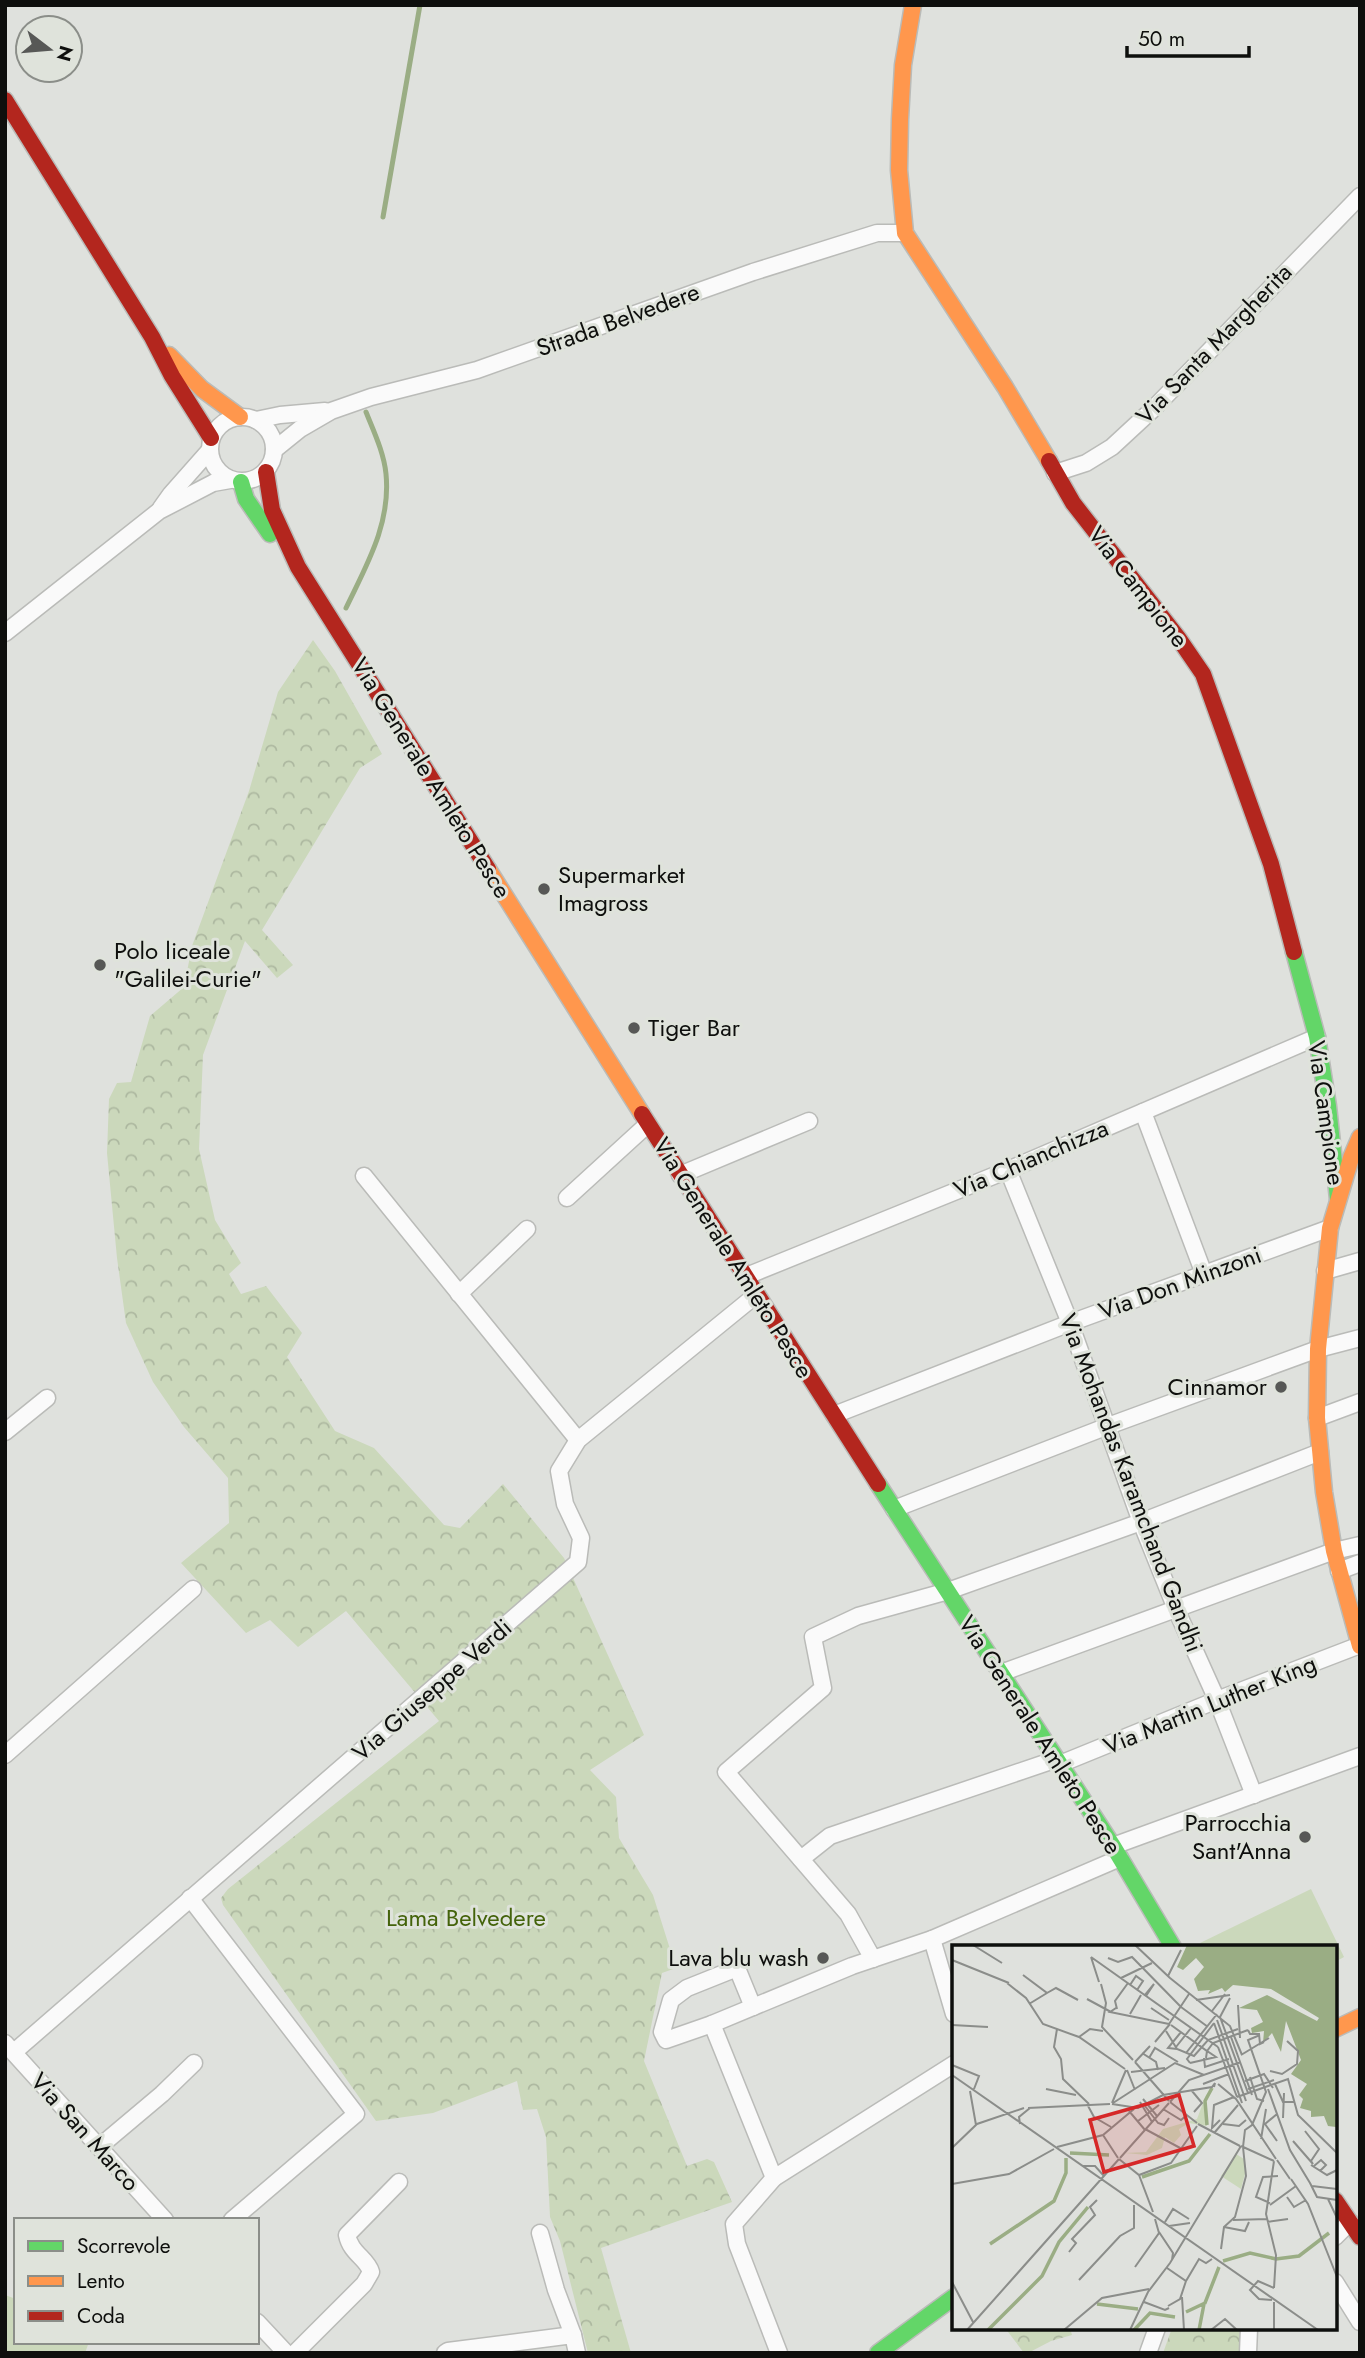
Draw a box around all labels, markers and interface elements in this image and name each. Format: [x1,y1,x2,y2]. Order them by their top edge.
north arrow [14,14,84,84]
scale bar [1127,14,1250,58]
text: 50 m [1138,24,1185,54]
text: N [50,43,80,65]
street label: Via Santa Margherita [1127,255,1300,432]
street label: Strada Belvedere [531,274,704,365]
street label: Via Campione [1080,519,1197,655]
street label: Via Generale Amleto Pesce [343,650,520,905]
place label: Supermarket Imagross [558,857,685,920]
marker: Supermarket Imagross [536,881,552,897]
place label: Polo liceale "Galilei-Curie" [114,933,262,996]
marker: Polo liceale "Galilei-Curie" [92,957,108,973]
place label: Tiger Bar [648,1010,741,1045]
marker: Tiger Bar [626,1020,642,1036]
street label: Via Campione [1299,1038,1354,1187]
street label: Via Chianchizza [948,1110,1114,1207]
street label: Via Generale Amleto Pesce [645,1130,822,1385]
street label: Via Don Minzoni [1094,1237,1266,1328]
street label: Via Mohandas Karamchand Gandhi [1051,1308,1212,1657]
place label: Cinnamor [1168,1369,1268,1404]
marker: Cinnamor [1273,1379,1289,1395]
street label: Via Generale Amleto Pesce [950,1608,1131,1861]
street label: Via Giuseppe Verdi [344,1610,519,1769]
street label: Via Martin Luther King [1098,1646,1322,1763]
place label: Parrocchia Sant'Anna [1184,1805,1291,1868]
marker: Parrocchia Sant'Anna [1297,1829,1313,1845]
park label: Lama Belvedere [386,1900,546,1935]
place label: Lava blu wash [668,1940,809,1975]
inset map [952,1945,1337,2330]
marker: Lava blu wash [815,1950,831,1966]
street label: Via San Marco [23,2065,148,2199]
legend [14,2218,259,2344]
text: Scorrevole [77,2231,171,2261]
text: Lento [77,2266,125,2296]
text: Coda [77,2301,125,2331]

